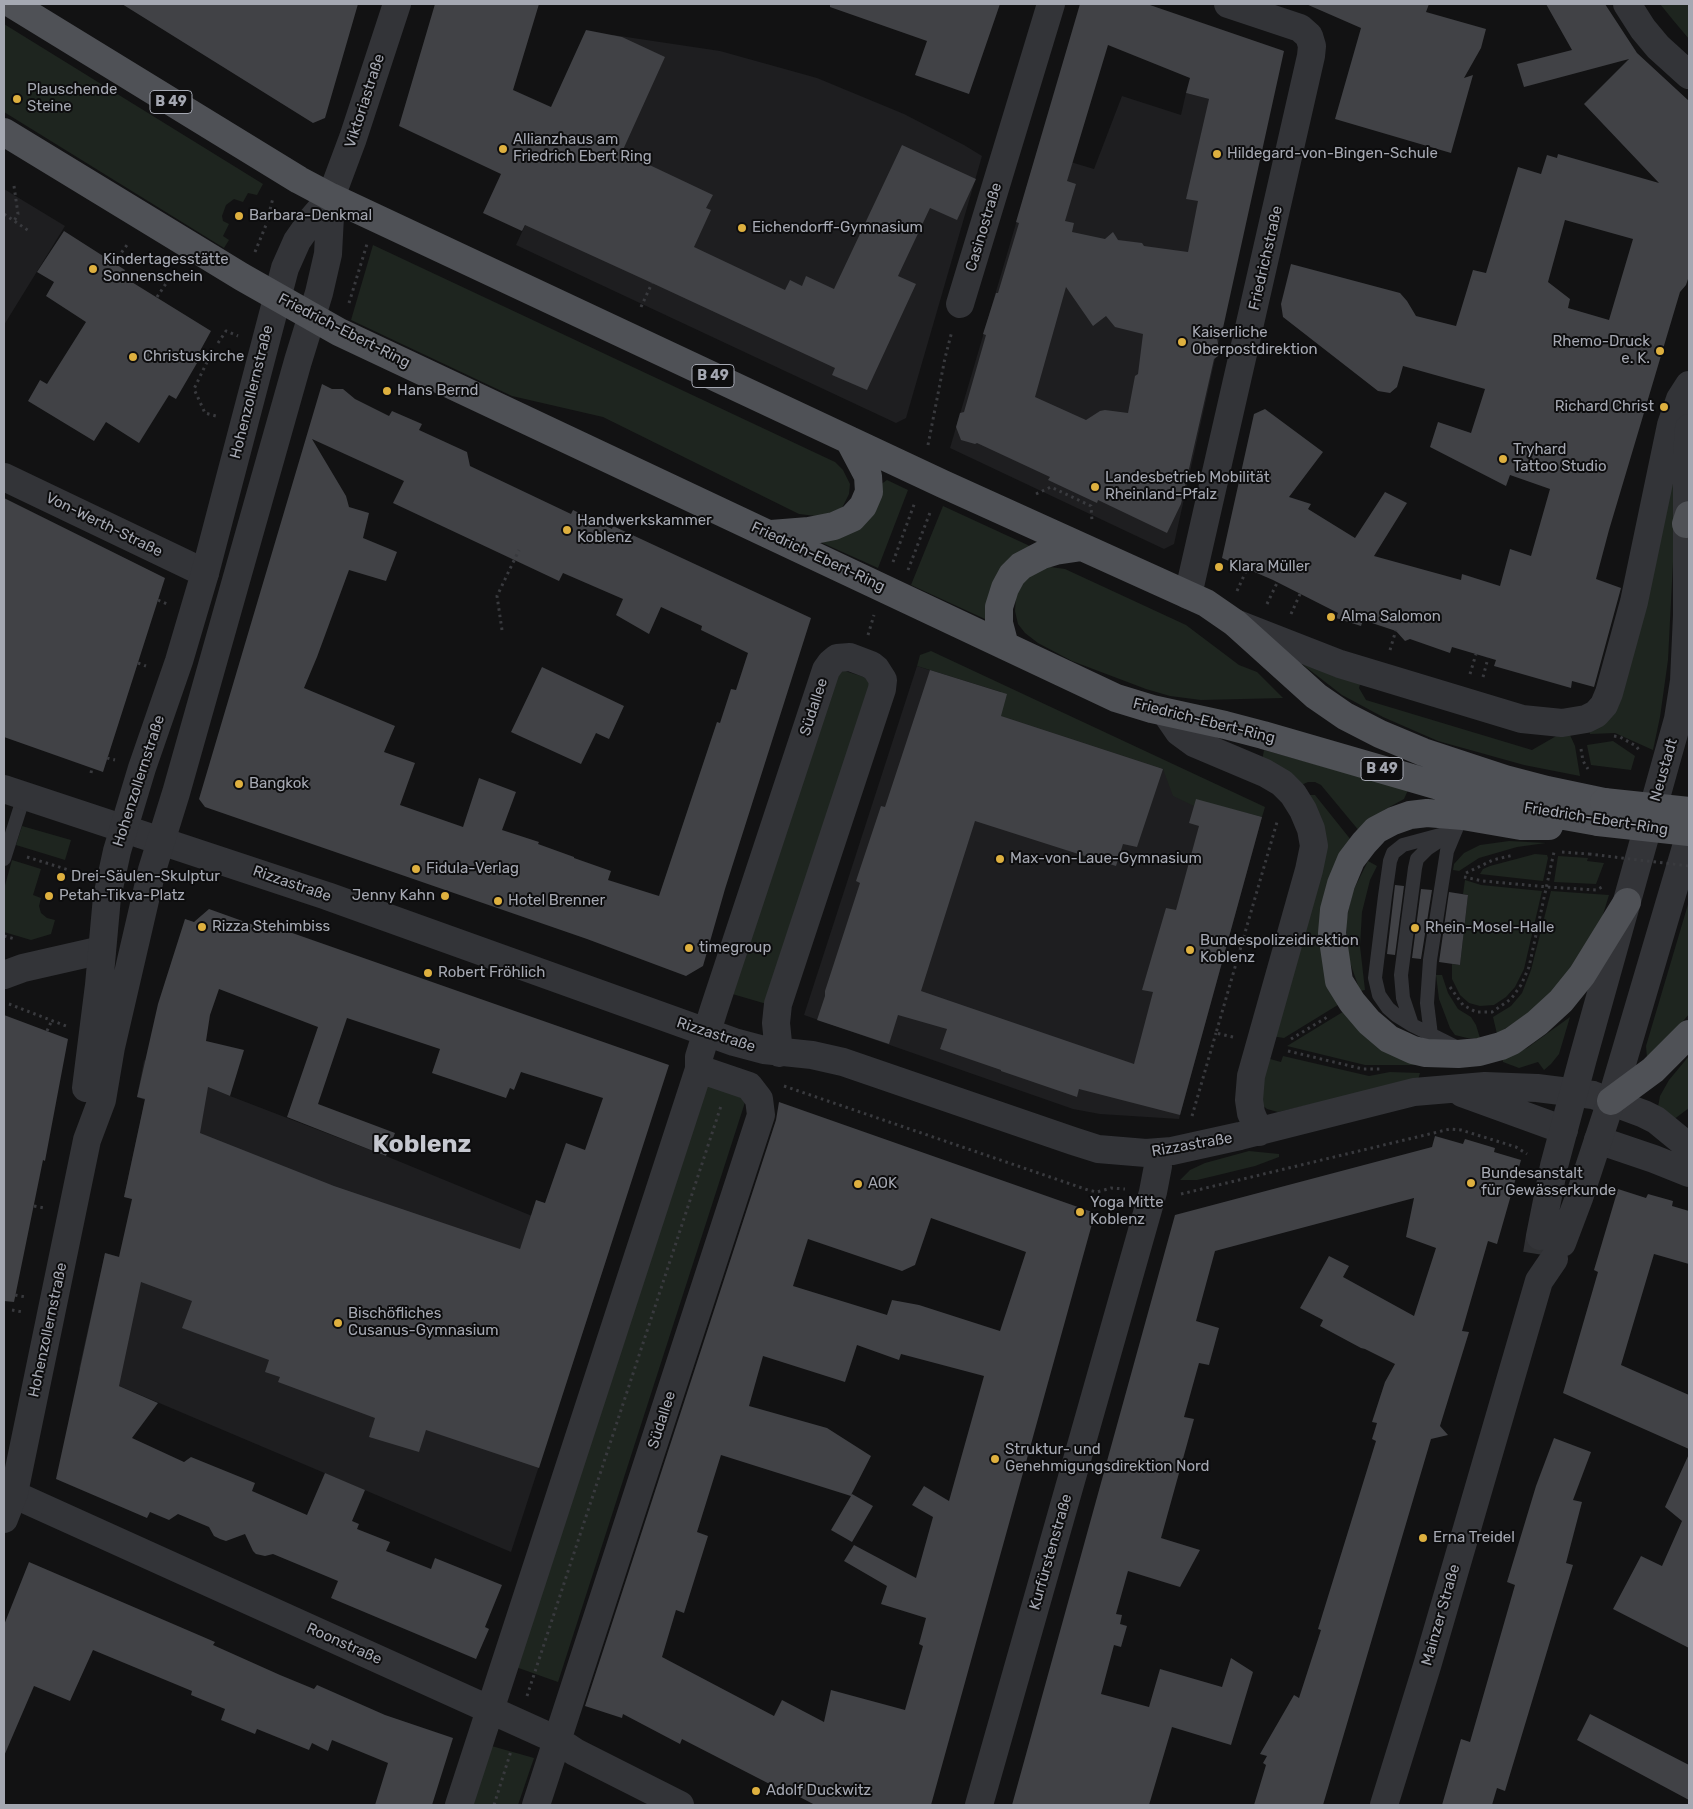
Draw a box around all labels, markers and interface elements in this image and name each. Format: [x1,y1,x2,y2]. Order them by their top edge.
street label: Viktoriastraße [341,52,389,150]
place label: Plauschende Steine [27,81,117,116]
road number: B 49 [150,90,192,114]
marker: Plauschende Steine [11,93,23,105]
place label: Allianzhaus am Friedrich Ebert Ring [513,131,652,166]
marker: Allianzhaus am Friedrich Ebert Ring [497,143,509,155]
place label: Hildegard-von-Bingen-Schule [1227,145,1438,163]
marker: Hildegard-von-Bingen-Schule [1211,148,1223,160]
street label: Casinostraße [962,180,1006,274]
street label: Friedrichstraße [1245,204,1287,312]
place label: Barbara-Denkmal [249,207,372,225]
marker: Barbara-Denkmal [233,210,245,222]
place label: Eichendorff-Gymnasium [752,219,923,237]
marker: Eichendorff-Gymnasium [736,222,748,234]
place label: Kindertagesstätte Sonnenschein [103,251,229,286]
marker: Kindertagesstätte Sonnenschein [87,263,99,275]
street label: Friedrich-Ebert-Ring [275,290,413,372]
street label: Hohenzollernstraße [227,323,277,461]
place label: Kaiserliche Oberpostdirektion [1192,324,1318,359]
place label: Rhemo-Druck e. K. [1552,333,1650,368]
marker: Kaiserliche Oberpostdirektion [1176,336,1188,348]
marker: Rhemo-Druck e. K. [1654,345,1666,357]
place label: Christuskirche [143,348,244,366]
marker: Christuskirche [127,351,139,363]
road number: B 49 [692,364,734,388]
place label: Hans Bernd [397,382,479,400]
marker: Hans Bernd [381,385,393,397]
place label: Richard Christ [1555,398,1654,416]
marker: Richard Christ [1658,401,1670,413]
place label: Tryhard Tattoo Studio [1513,441,1607,476]
marker: Tryhard Tattoo Studio [1497,453,1509,465]
place label: Landesbetrieb Mobilität Rheinland-Pfalz [1105,469,1270,504]
marker: Landesbetrieb Mobilität Rheinland-Pfalz [1089,481,1101,493]
street label: Von-Werth-Straße [43,489,165,561]
place label: Handwerkskammer Koblenz [577,512,712,547]
street label: Friedrich-Ebert-Ring [748,518,888,596]
marker: Handwerkskammer Koblenz [561,524,573,536]
place label: Klara Müller [1229,558,1310,576]
marker: Klara Müller [1213,561,1225,573]
place label: Alma Salomon [1341,608,1441,626]
marker: Alma Salomon [1325,611,1337,623]
street label: Südallee [796,676,832,738]
street label: Friedrich-Ebert-Ring [1131,695,1277,747]
street label: Hohenzollernstraße [109,713,169,849]
street label: Neustadt [1646,737,1682,803]
road number: B 49 [1361,758,1403,781]
place label: Bangkok [249,775,309,793]
marker: Bangkok [233,778,245,790]
street label: Friedrich-Ebert-Ring [1523,799,1669,839]
place label: Max-von-Laue-Gymnasium [1010,850,1202,868]
marker: Max-von-Laue-Gymnasium [994,853,1006,865]
place label: Fidula-Verlag [426,860,519,878]
street label: Rizzastraße [250,862,334,906]
marker: Fidula-Verlag [410,863,422,875]
place label: Drei-Säulen-Skulptur [71,868,220,886]
marker: Drei-Säulen-Skulptur [55,871,67,883]
place label: Petah-Tikva-Platz [59,887,185,905]
place label: Jenny Kahn [352,887,435,905]
marker: Petah-Tikva-Platz [43,890,55,902]
marker: Jenny Kahn [439,890,451,902]
place label: Hotel Brenner [508,892,605,910]
marker: Hotel Brenner [492,895,504,907]
place label: Rizza Stehimbiss [212,918,330,936]
place label: Rhein-Mosel-Halle [1425,919,1554,937]
marker: Rizza Stehimbiss [196,921,208,933]
marker: Rhein-Mosel-Halle [1409,922,1421,934]
place label: Bundespolizeidirektion Koblenz [1200,932,1359,967]
place label: timegroup [699,939,771,957]
marker: timegroup [683,942,695,954]
marker: Bundespolizeidirektion Koblenz [1184,944,1196,956]
place label: Robert Fröhlich [438,964,545,982]
marker: Robert Fröhlich [422,967,434,979]
street label: Rizzastraße [674,1014,758,1056]
street label: Rizzastraße [1150,1129,1234,1161]
district label: Koblenz [373,1130,471,1160]
place label: Bundesanstalt für Gewässerkunde [1481,1165,1616,1200]
place label: AOK [868,1175,897,1193]
marker: Bundesanstalt für Gewässerkunde [1465,1177,1477,1189]
marker: AOK [852,1178,864,1190]
place label: Yoga Mitte Koblenz [1090,1194,1164,1229]
marker: Yoga Mitte Koblenz [1074,1206,1086,1218]
street label: Hohenzollernstraße [25,1261,71,1399]
place label: Bischöfliches Cusanus-Gymnasium [348,1305,499,1340]
marker: Bischöfliches Cusanus-Gymnasium [332,1317,344,1329]
street label: Südallee [644,1389,680,1451]
place label: Struktur- und Genehmigungsdirektion Nord [1005,1441,1210,1476]
marker: Struktur- und Genehmigungsdirektion Nord [989,1453,1001,1465]
street label: Kurfürstenstraße [1026,1492,1076,1612]
place label: Erna Treidel [1433,1529,1515,1547]
marker: Erna Treidel [1417,1532,1429,1544]
street label: Mainzer Straße [1418,1562,1464,1668]
street label: Roonstraße [304,1619,384,1669]
place label: Adolf Duckwitz [766,1782,871,1800]
marker: Adolf Duckwitz [750,1785,762,1797]

